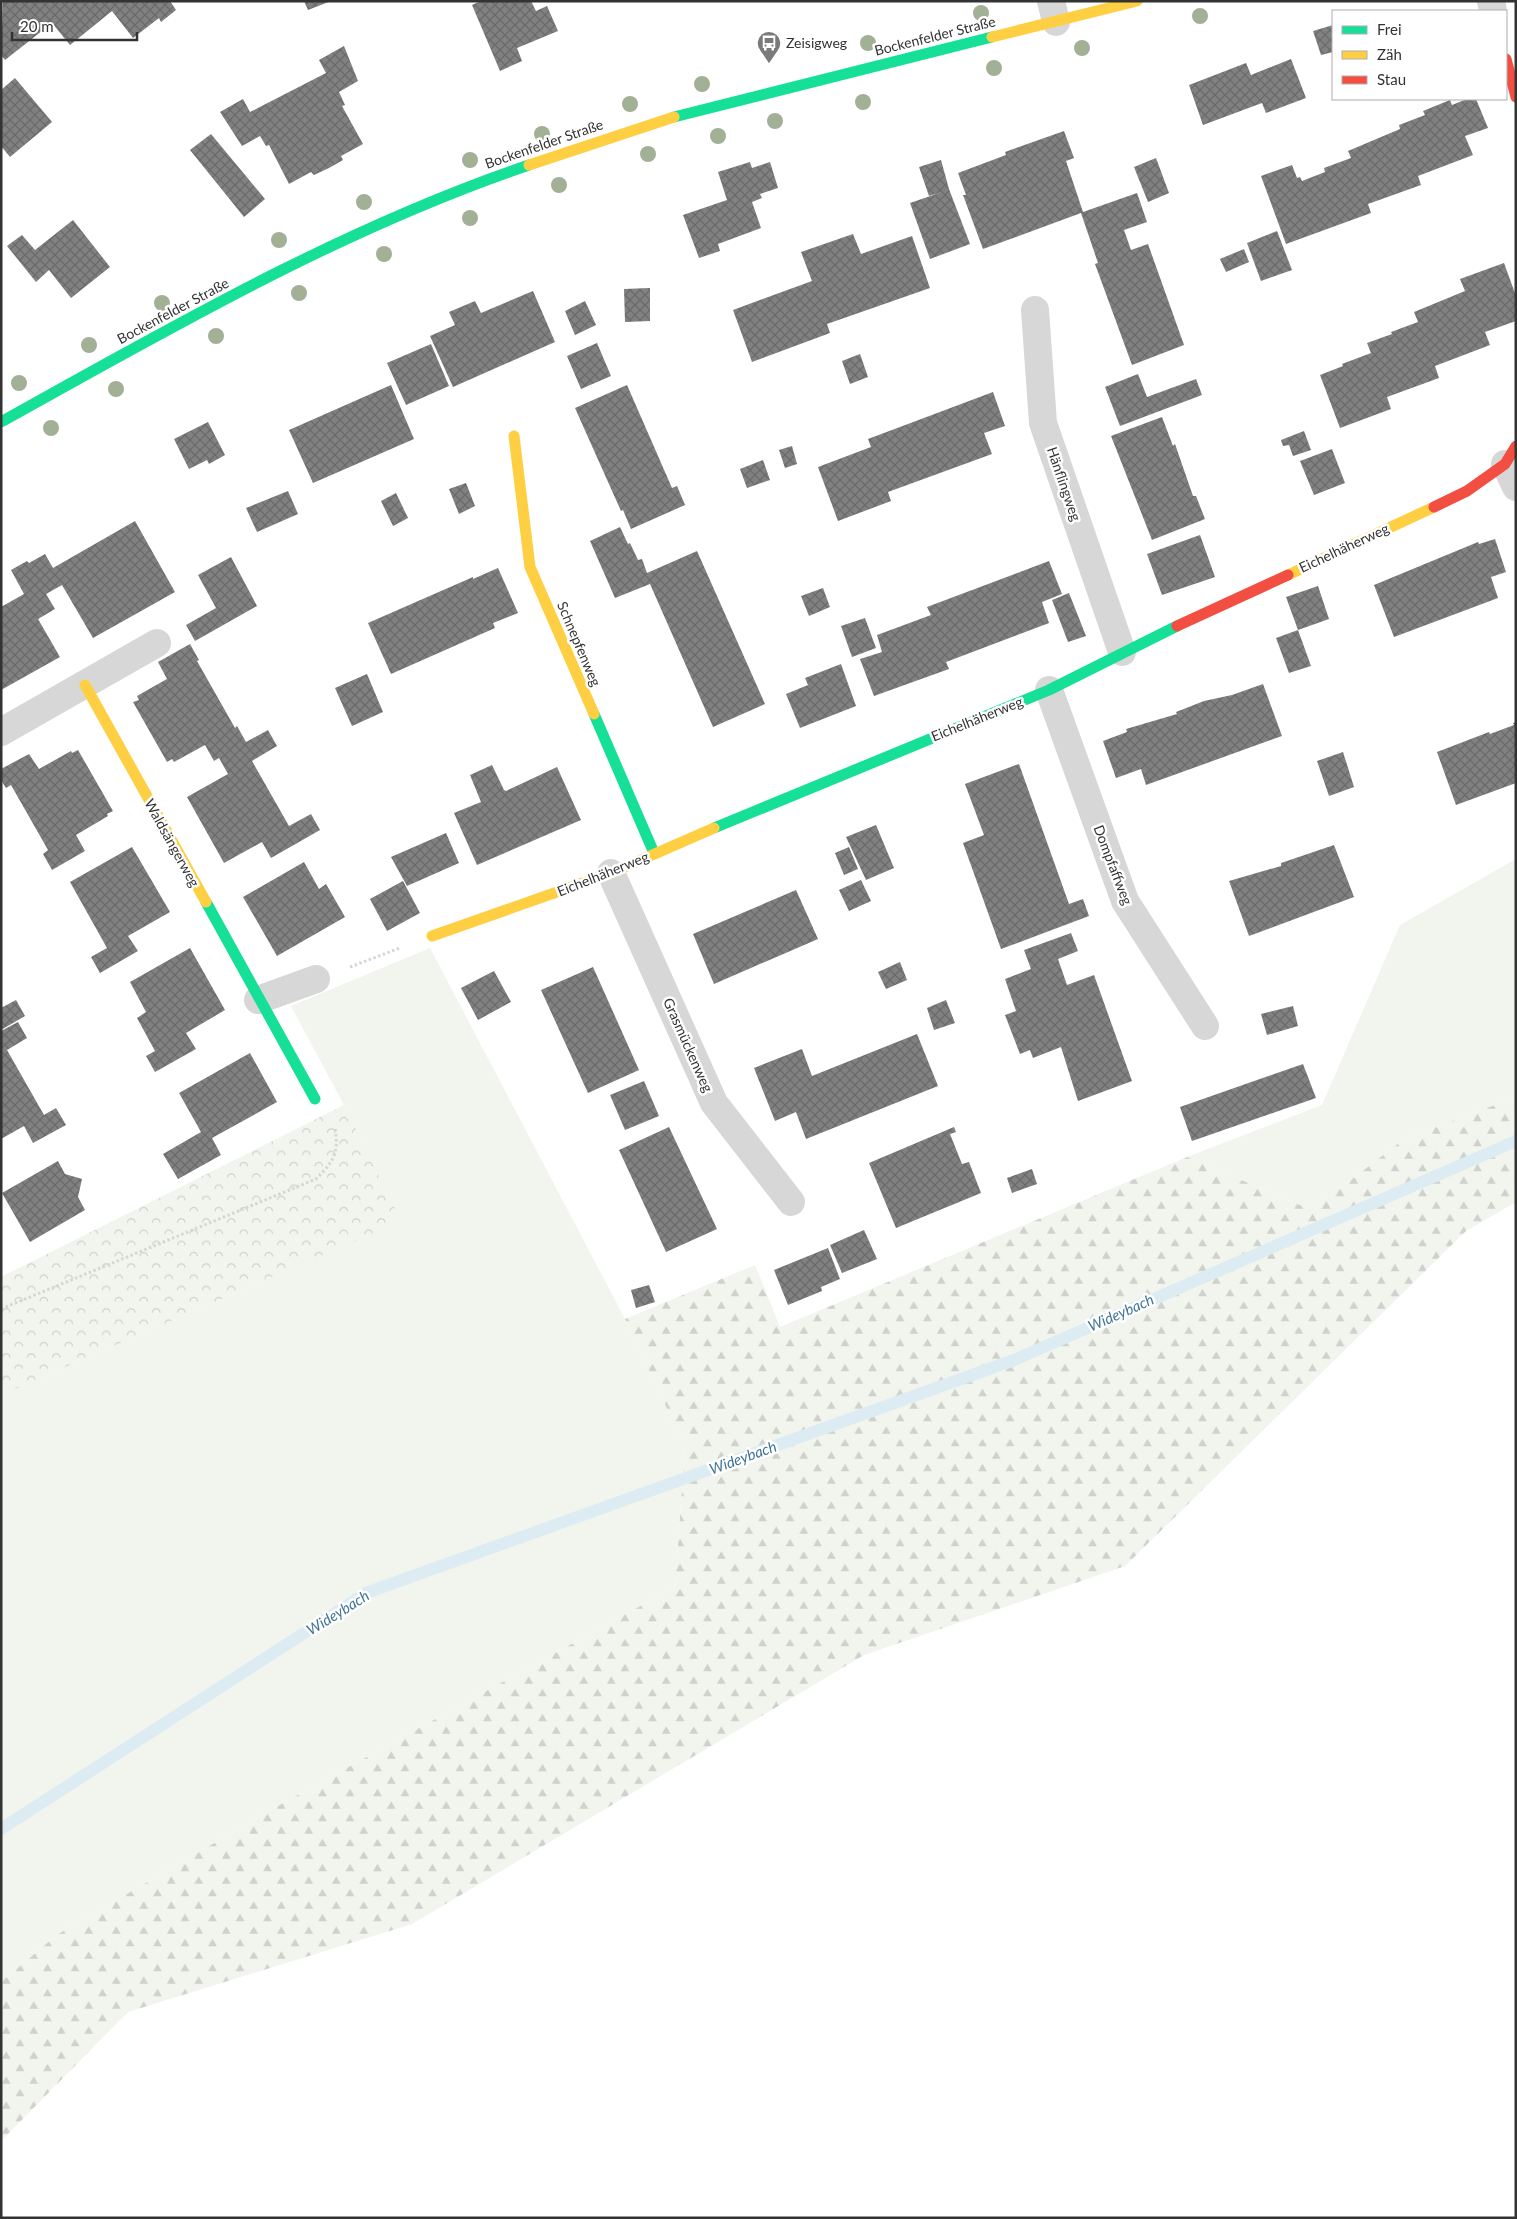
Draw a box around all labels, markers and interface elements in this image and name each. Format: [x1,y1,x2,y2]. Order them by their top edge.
scale bar [12,10,138,42]
legend [1332,10,1507,100]
street label: Bockenfelder Straße [873,12,997,59]
text: 20 m [20,17,54,35]
text: Frei [1377,20,1402,38]
bus stop icon: Zeisigweg [756,30,782,64]
place label: Zeisigweg [786,34,847,51]
text: Zäh [1377,45,1402,63]
text: Stau [1377,70,1406,88]
street label: Bockenfelder Straße [482,115,605,172]
street label: Bockenfelder Straße [114,274,232,347]
street label: Hänflingweg [1044,444,1085,523]
street label: Eichelhäherweg [1296,519,1391,576]
street label: Schnepfenweg [554,599,605,689]
street label: Eichelhäherweg [929,692,1025,745]
street label: Waldsängerweg [141,796,204,890]
street label: Dompfaffweg [1090,822,1137,907]
street label: Eichelhäherweg [555,847,651,900]
street label: Grasmückenweg [660,995,717,1095]
water label: Wideybach [1085,1290,1156,1335]
water label: Wideybach [707,1437,779,1478]
water label: Wideybach [303,1586,372,1638]

